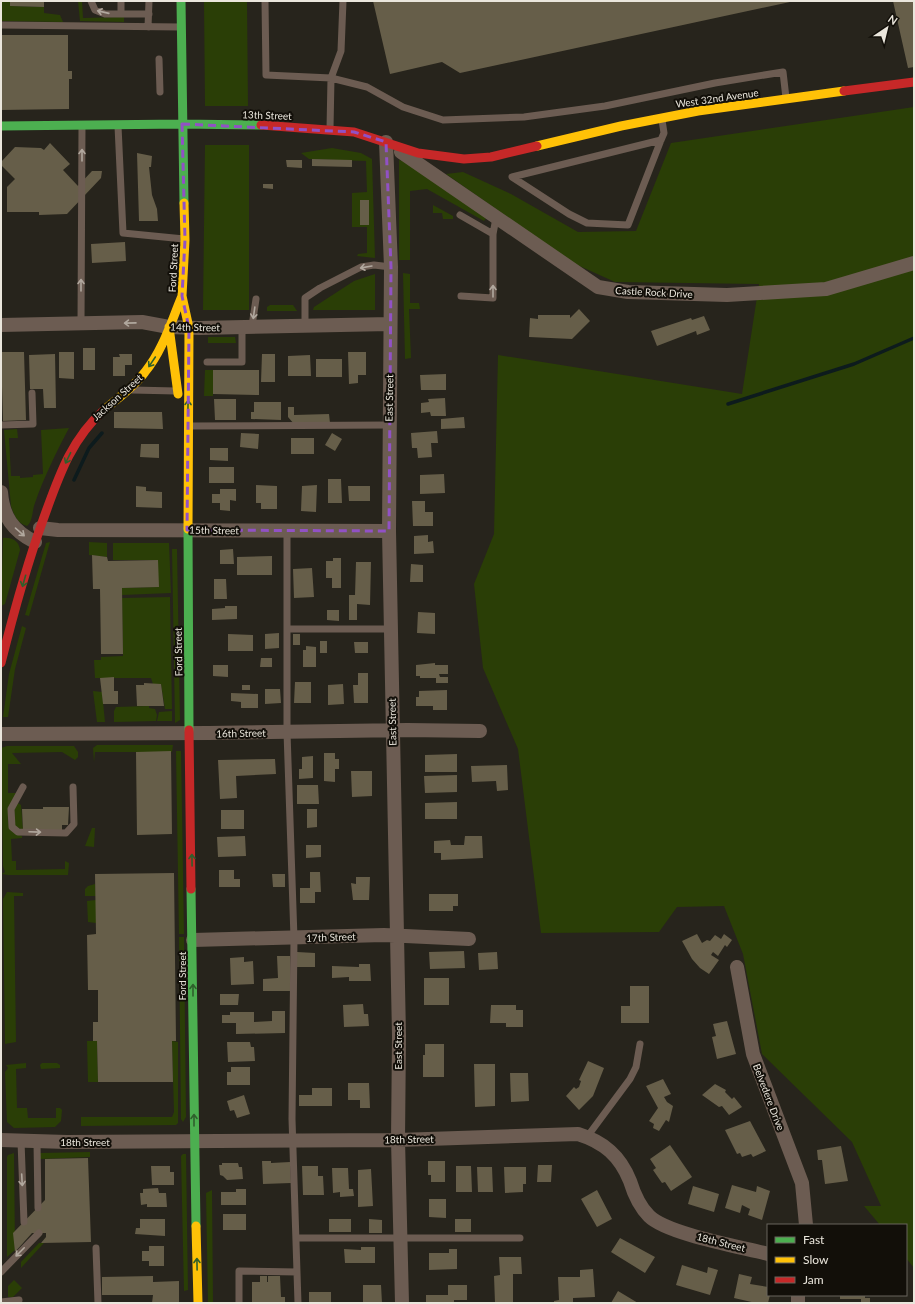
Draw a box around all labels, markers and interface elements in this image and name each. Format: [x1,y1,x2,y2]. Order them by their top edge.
one-way arrow [97,8,110,15]
north arrow [867,8,907,48]
text: N [886,12,900,27]
street label: West 32nd Avenue [675,86,759,110]
street label: 13th Street [242,108,292,122]
one-way arrow [78,149,86,162]
street label: Ford Street [166,243,180,293]
one-way arrow [359,263,372,271]
one-way arrow [77,279,85,292]
street label: Castle Rock Drive [615,284,693,300]
one-way arrow [489,285,497,298]
one-way arrow [250,306,258,319]
one-way arrow [124,319,137,326]
street label: 14th Street [170,321,220,333]
one-way arrow [148,356,156,367]
street label: Jackson Street [89,371,145,423]
street label: East Street [383,374,395,422]
one-way arrow [185,400,192,413]
one-way arrow [63,452,71,464]
street label: 15th Street [189,524,239,536]
one-way arrow [14,528,25,537]
one-way arrow [20,574,27,587]
street label: Ford Street [172,627,184,677]
street label: East Street [386,698,398,746]
street label: 16th Street [216,727,266,739]
one-way arrow [28,828,41,836]
one-way arrow [188,854,196,867]
street label: 17th Street [306,930,356,944]
street label: Ford Street [176,951,188,1000]
one-way arrow [189,984,197,997]
street label: East Street [392,1022,404,1070]
street label: Belvedere Drive [751,1062,787,1132]
one-way arrow [190,1114,198,1127]
street label: 18th Street [384,1133,434,1145]
street label: 18th Street [60,1136,110,1148]
one-way arrow [18,1173,26,1186]
legend [767,1224,907,1296]
street label: 18th Street [695,1230,747,1254]
text: Fast [803,1232,825,1247]
one-way arrow [15,1247,25,1257]
text: Slow [803,1252,829,1267]
one-way arrow [193,1258,201,1271]
text: Jam [803,1272,824,1287]

